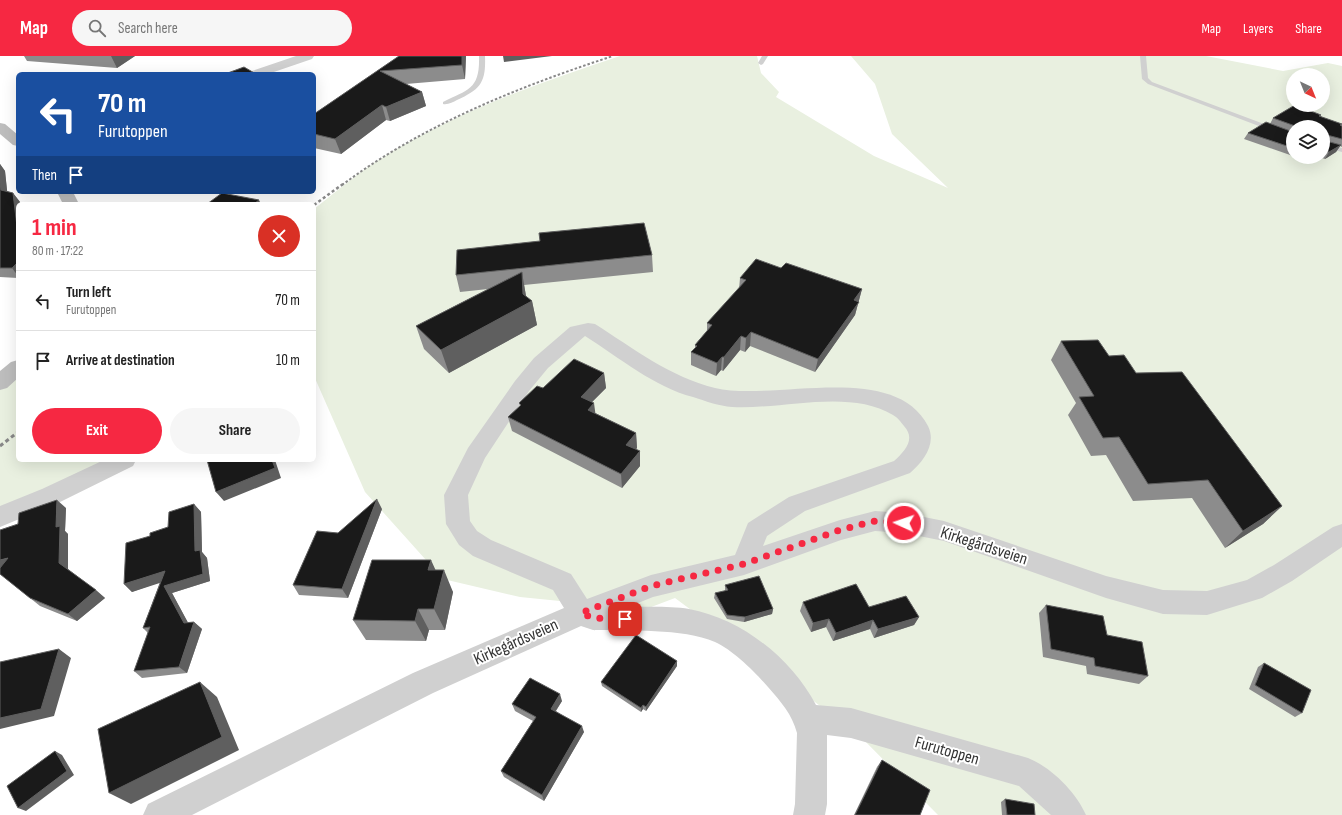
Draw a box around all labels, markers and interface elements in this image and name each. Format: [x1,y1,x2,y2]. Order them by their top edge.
search box [72,10,352,46]
text: Map [20,17,48,40]
icon: search [86,17,108,39]
text: Search here [118,19,178,38]
text: Map [1201,20,1221,37]
text: Layers [1243,20,1273,37]
text: Share [1295,20,1322,37]
north arrow [1286,68,1330,112]
map controls [1286,68,1330,164]
text: 70 m [98,87,146,120]
icon: left [32,88,84,140]
button: layers [1286,120,1330,164]
text: Furutoppen [98,121,168,142]
icon: arrive [65,164,87,186]
text: Then [32,166,57,185]
text: 1 min [32,213,77,242]
button: close [258,215,300,257]
text: 80 m · 17:22 [32,243,83,259]
text: Turn left [66,283,111,302]
icon: left [32,290,54,312]
text: 70 m [275,291,300,310]
text: Furutoppen [66,302,116,318]
icon: arrive [32,350,54,372]
text: Arrive at destination [66,351,175,370]
text: 10 m [276,351,300,370]
button: Exit [32,408,162,454]
button: Share [170,408,300,454]
position arrow [883,502,925,544]
street label: Kirkegårdsveien [938,523,1030,569]
pin [608,602,642,636]
icon: arrive [614,608,636,630]
street label: Kirkegårdsveien [471,615,561,669]
street label: Furutoppen [913,732,981,770]

